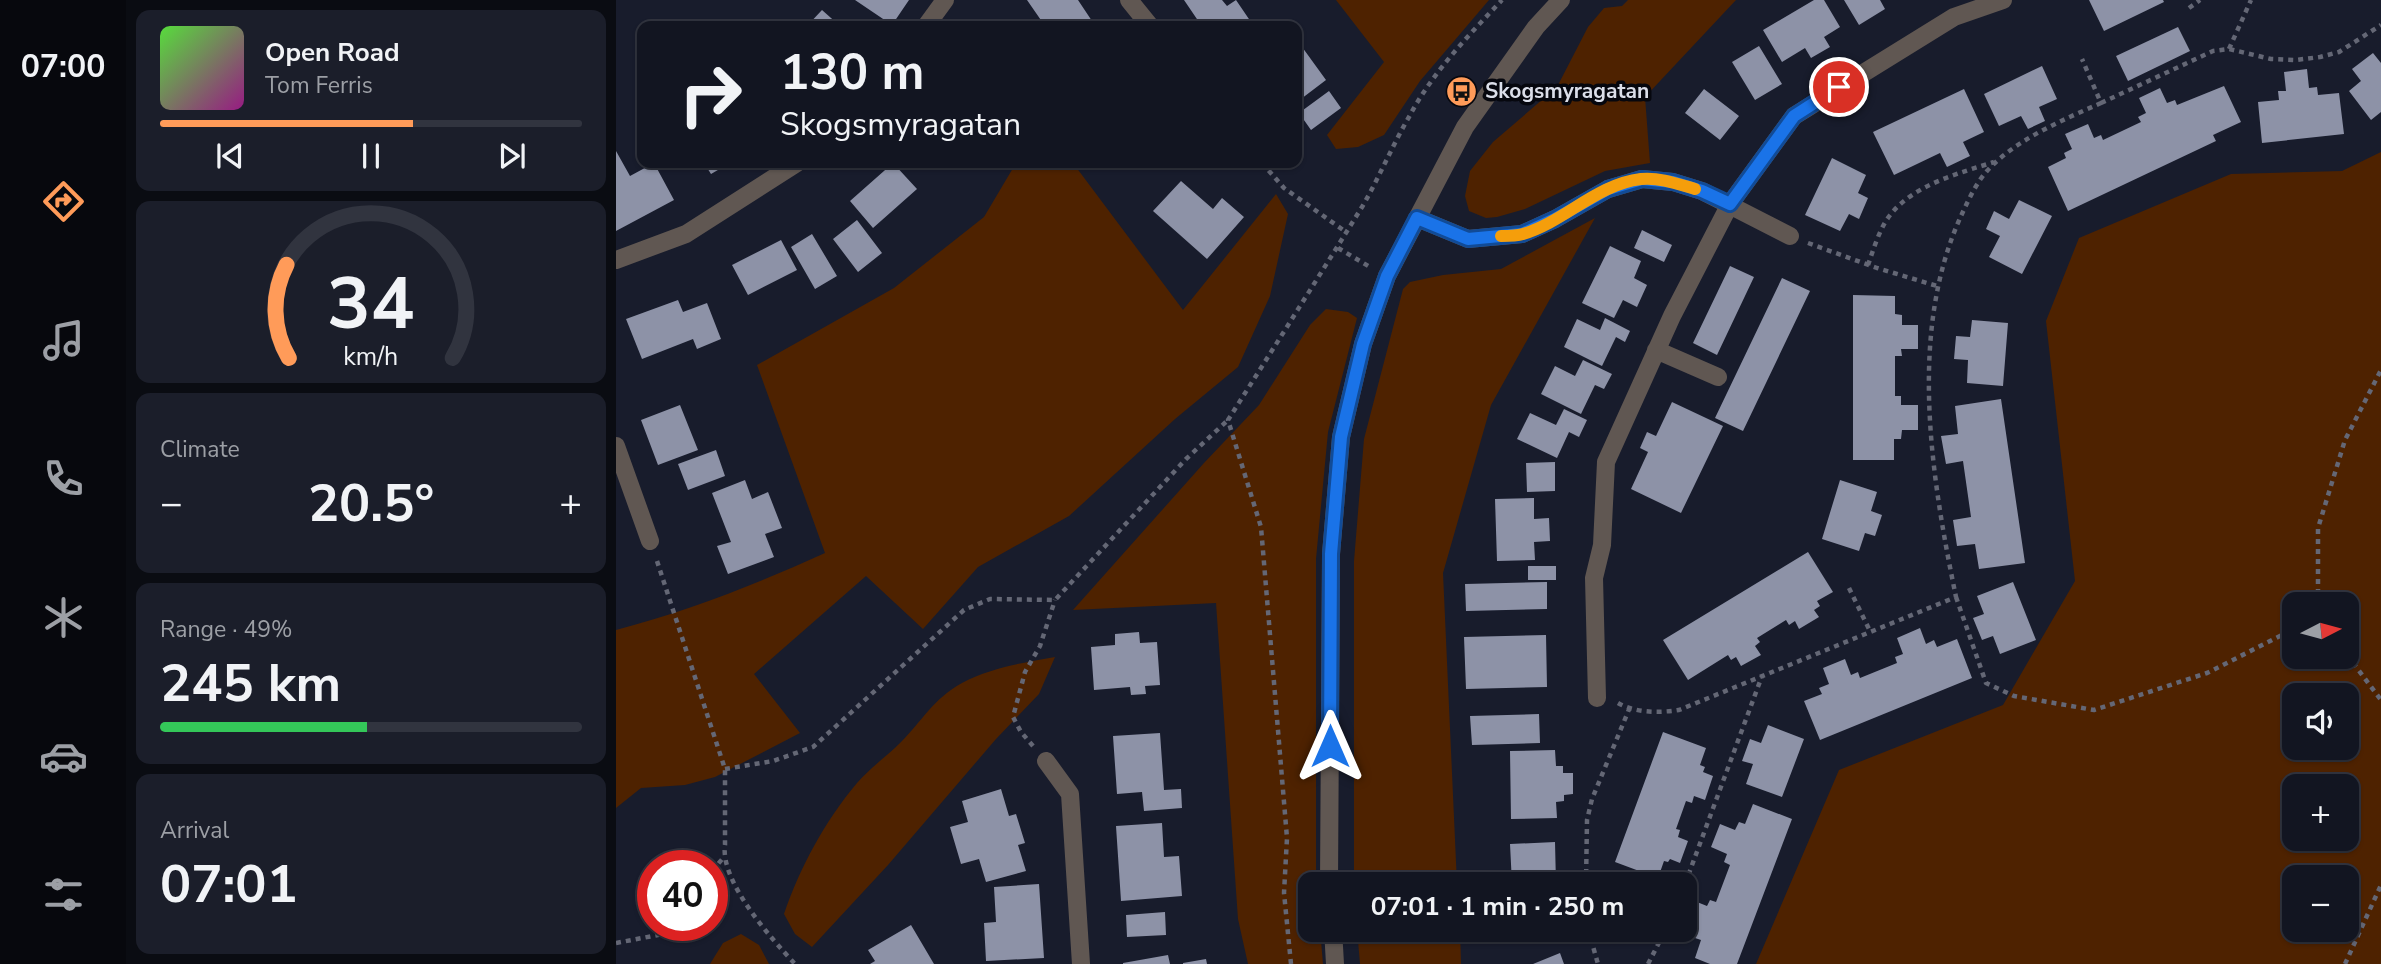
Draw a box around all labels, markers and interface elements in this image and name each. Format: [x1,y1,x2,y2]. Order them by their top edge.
text: Open Road [265,35,400,70]
text: 130 m [780,39,924,106]
text: 07:00 [21,45,105,88]
icon: right [665,49,756,140]
pin [1809,57,1869,117]
icon: arrive [1820,68,1858,106]
text: Tom Ferris [265,70,373,101]
bus stop icon: Skogsmyragatan [1445,74,1479,108]
place label: Skogsmyragatan [1485,77,1649,105]
text: Skogsmyragatan [780,103,1021,146]
icon: previous [211,137,249,175]
icon: pause [352,137,390,175]
icon: next [493,137,531,175]
icon: directions [39,177,88,226]
text: 34 [327,254,415,354]
icon: music [39,316,88,365]
text: km/h [343,339,399,373]
text: Climate [160,434,240,465]
icon: phone [39,454,88,503]
text: 20.5° [308,468,434,539]
text: − [160,478,183,529]
text: + [559,478,582,529]
north arrow [2282,592,2359,668]
map controls [2282,592,2359,942]
icon: climate [39,593,88,642]
text: Range · 49% [160,614,292,645]
text: 245 km [160,648,341,719]
button: sound [2282,683,2359,760]
position arrow [1293,709,1367,783]
icon: car [39,732,88,781]
button: + [2282,774,2359,851]
text: Arrival [160,815,229,846]
text: 07:01 [160,849,298,920]
speed limit sign: 40 [637,850,728,941]
button: − [2282,865,2359,942]
icon: filters [39,870,88,919]
text: 07:01 · 1 min · 250 m [1371,889,1624,924]

